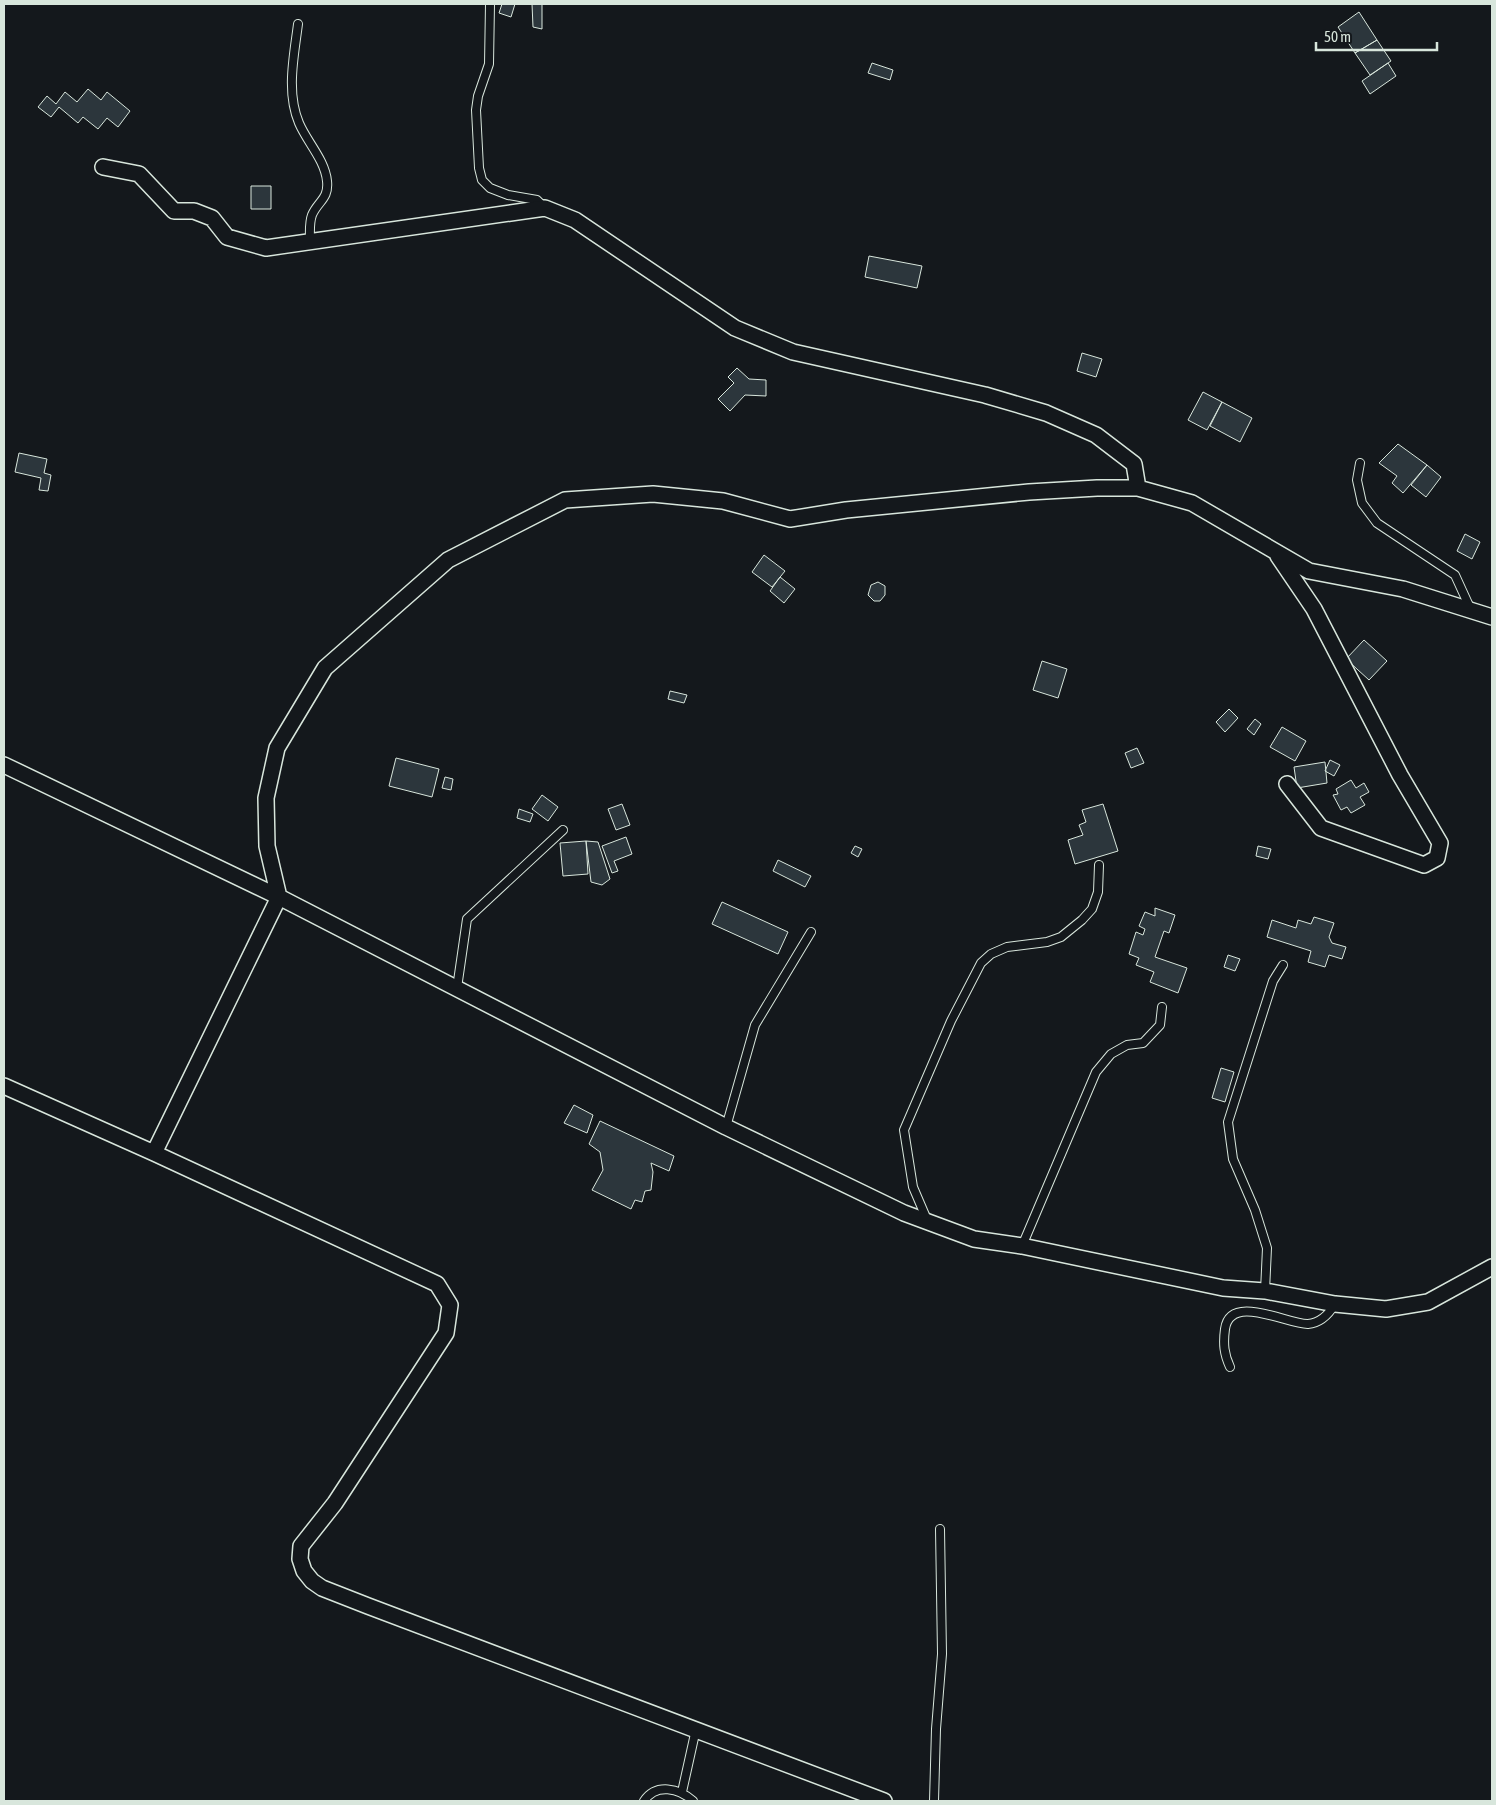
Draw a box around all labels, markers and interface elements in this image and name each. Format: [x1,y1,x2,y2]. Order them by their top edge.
scale bar [1316,20,1437,52]
text: 50 m [1324,28,1351,45]

